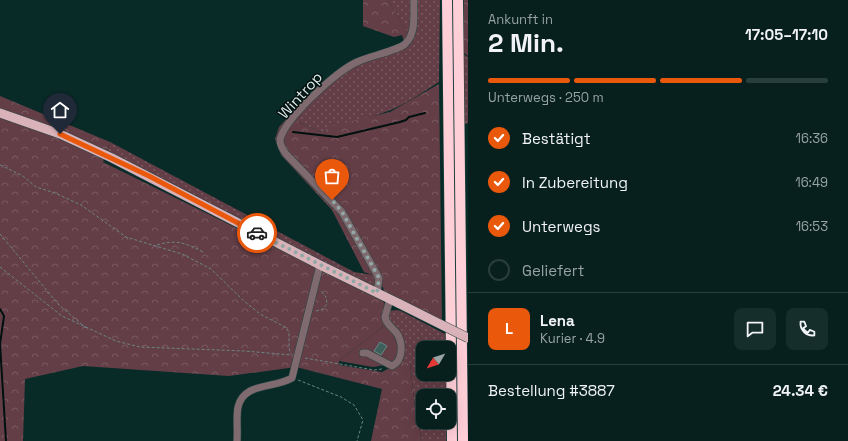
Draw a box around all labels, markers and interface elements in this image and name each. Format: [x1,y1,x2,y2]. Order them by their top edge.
text: Ankunft in [488,11,553,28]
text: 17:05–17:10 [745,25,828,44]
text: 2 Min. [488,26,564,60]
street label: Wintrop [274,67,326,123]
text: Unterwegs · 250 m [488,89,604,106]
pin [43,93,77,134]
icon: home [49,99,71,121]
icon: check [488,127,510,149]
text: Bestätigt [522,129,591,148]
text: 16:36 [796,130,828,147]
pin [315,159,349,200]
icon: bag [321,165,343,187]
icon: check [488,171,510,193]
text: In Zubereitung [522,173,628,192]
text: 16:49 [795,174,828,191]
courier [237,213,277,253]
icon: check [488,215,510,237]
text: Unterwegs [522,217,600,236]
text: 16:53 [796,218,828,235]
icon: car [246,222,268,244]
text: Geliefert [522,261,584,280]
button: chat [734,308,776,350]
button: phone [786,308,828,350]
text: Lena [540,311,575,330]
text: L [505,319,513,338]
text: Kurier · 4.9 [540,330,605,347]
north arrow [416,341,456,381]
map controls [416,341,456,429]
text: Bestellung #3887 [488,381,615,400]
text: 24.34 € [773,381,828,400]
button: locate [416,389,456,429]

